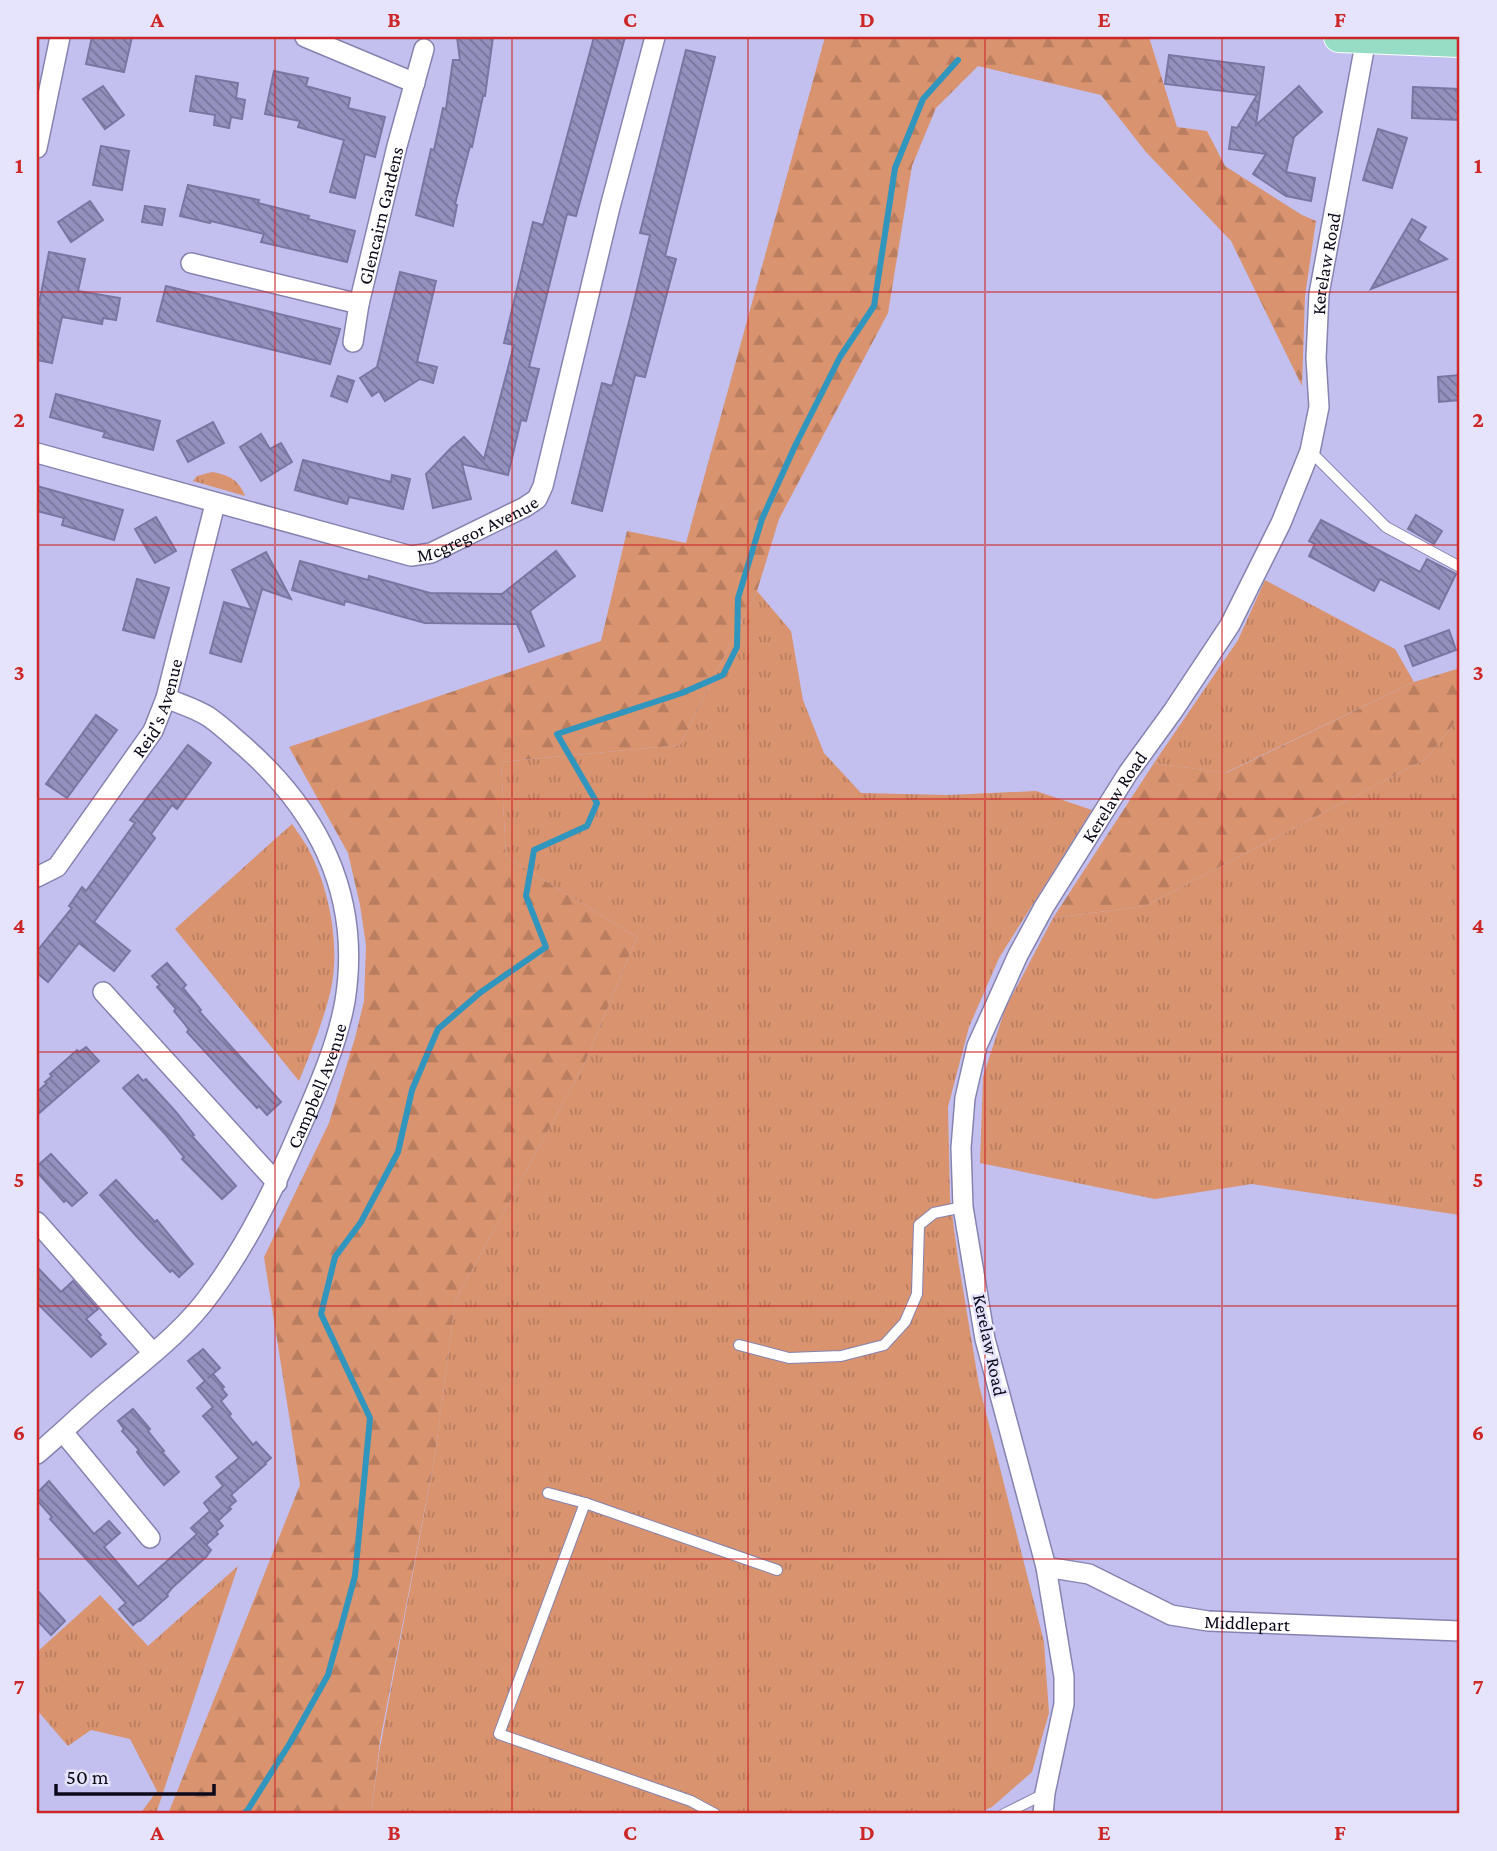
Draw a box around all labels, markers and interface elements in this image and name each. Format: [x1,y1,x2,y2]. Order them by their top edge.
text: A [149,6,164,32]
text: B [387,6,401,32]
text: C [623,6,637,32]
text: D [859,6,875,32]
text: E [1097,6,1111,32]
text: F [1334,6,1346,32]
street label: Glencairn Gardens [354,144,407,286]
text: 1 [15,152,24,178]
text: 1 [1474,152,1483,178]
street label: Kerelaw Road [1308,211,1344,315]
text: 2 [13,406,25,432]
text: 2 [1472,406,1484,432]
street label: Mcgregor Avenue [415,491,542,566]
street label: Reid's Avenue [127,656,186,761]
text: 3 [13,659,25,685]
text: 3 [1472,659,1484,685]
street label: Kerelaw Road [1077,747,1151,846]
text: 4 [13,912,25,938]
text: 4 [1472,912,1484,938]
street label: Campbell Avenue [282,1021,350,1151]
text: 5 [13,1166,25,1192]
text: 5 [1472,1166,1484,1192]
street label: Kerelaw Road [969,1292,1011,1398]
text: 6 [13,1419,25,1445]
text: 6 [1472,1419,1484,1445]
street label: Middlepart [1204,1610,1291,1635]
text: 7 [13,1673,25,1699]
text: 7 [1472,1673,1484,1699]
scale bar [56,1753,214,1797]
text: 50 m [66,1765,109,1789]
text: A [149,1819,164,1845]
text: B [387,1819,401,1845]
text: C [623,1819,637,1845]
text: D [859,1819,875,1845]
text: E [1097,1819,1111,1845]
text: F [1334,1819,1346,1845]

